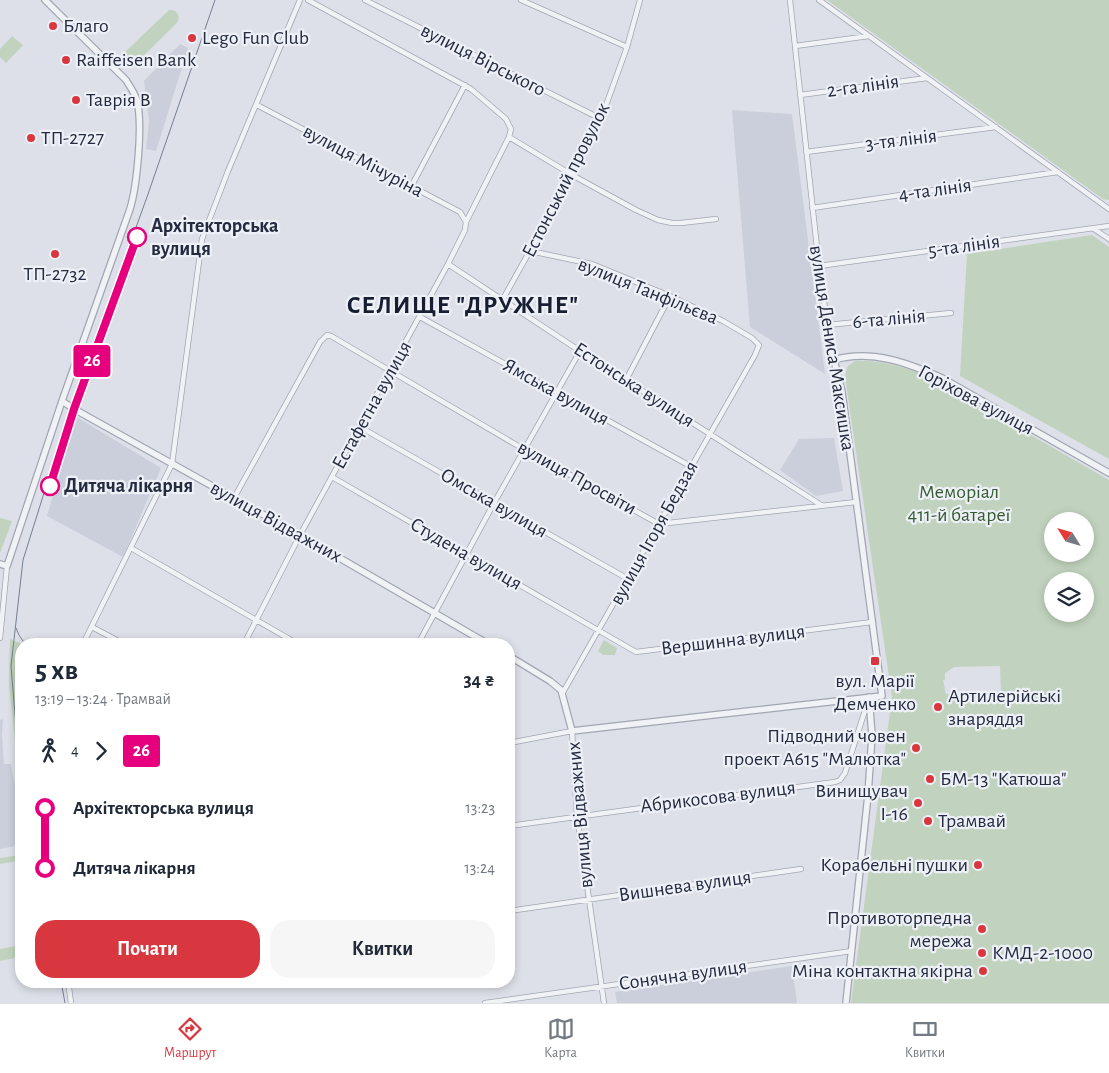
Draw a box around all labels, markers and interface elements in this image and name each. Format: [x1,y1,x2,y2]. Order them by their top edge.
place label: Благо [63,16,109,36]
marker: Благо [47,20,59,32]
street label: вулиця Вірського [417,20,549,100]
place label: Lego Fun Club [202,28,309,48]
marker: Lego Fun Club [186,32,198,44]
place label: Raiffeisen Bank [76,50,196,70]
marker: Raiffeisen Bank [60,54,72,66]
street label: 2-га лінія [826,71,900,101]
place label: Таврія В [86,90,151,110]
marker: Таврія В [70,94,82,106]
street label: Естонський провулок [518,100,614,260]
street label: вулиця Мічуріна [300,121,426,201]
street label: 3-тя лінія [864,126,938,154]
place label: ТП-2727 [41,128,104,148]
marker: ТП-2727 [25,132,37,144]
street label: 4-та лінія [897,175,973,205]
place label: Архітекторська вулиця [151,216,279,259]
marker: Архітекторська вулиця [127,227,147,247]
street label: 5-та лінія [927,231,1001,261]
street label: вулиця Дениса Максишка [806,244,858,452]
marker: ТП-2732 [49,248,61,260]
street label: вулиця Танфільєва [575,254,721,328]
place label: ТП-2732 [24,264,86,284]
district label: СЕЛИЩЕ "ДРУЖНЕ" [347,293,579,318]
street label: 6-та лінія [852,306,926,332]
street label: Естафетна вулиця [329,338,415,472]
street label: Естонська вулиця [570,339,698,431]
line badge: 26 [70,345,114,377]
text: 26 [83,352,101,370]
street label: Ямська вулиця [500,355,612,429]
street label: Горіхова вулиця [915,361,1037,439]
street label: вулиця Просвіти [514,437,640,519]
street label: вулиця Ігоря Бедзая [606,458,702,608]
street label: Омська вулиця [437,464,551,542]
marker: Дитяча лікарня [40,476,60,496]
place label: Дитяча лікарня [64,476,193,496]
street label: вулиця Відважних [207,478,345,567]
park label: Меморіал 411-й батареї [908,482,1011,525]
north arrow [1044,512,1094,562]
map controls [1044,512,1094,622]
street label: Студена вулиця [407,514,525,594]
button: layers [1044,572,1094,622]
street label: Вершинна вулиця [660,621,806,659]
marker: вул. Марії Демченко [869,655,881,667]
text: 5 хв [35,657,78,685]
text: 34 ₴ [463,671,495,690]
place label: вул. Марії Демченко [834,671,916,714]
place label: Артилерійські знаряддя [948,686,1061,729]
text: 13:19 – 13:24 · Трамвай [35,691,171,707]
marker: Артилерійські знаряддя [932,701,944,713]
place label: Підводний човен проект А615 "Малютка" [724,726,906,769]
icon: walk [35,737,63,765]
icon: forward [87,737,115,765]
street label: вулиця Відважних [564,741,596,889]
text: 4 [71,742,79,758]
text: 26 [133,742,150,760]
marker: Підводний човен проект А615 "Малютка" [910,742,922,754]
place label: БМ-13 "Катюша" [940,769,1067,789]
marker: БМ-13 "Катюша" [924,773,936,785]
street label: Абрикосова вулиця [639,778,797,816]
place label: Винищувач І-16 [815,781,908,824]
marker: Винищувач І-16 [912,797,924,809]
text: Архітекторська вулиця [73,799,254,818]
text: 13:23 [465,800,495,816]
place label: Трамвай [938,811,1006,831]
marker: Трамвай [922,815,934,827]
place label: Корабельні пушки [820,855,968,875]
text: Дитяча лікарня [73,859,196,878]
marker: Корабельні пушки [972,859,984,871]
text: 13:24 [464,860,495,876]
street label: Вишнева вулиця [617,867,753,905]
place label: Противоторпедна мережа [827,908,972,951]
button: Почати [35,920,260,978]
button: Квитки [270,920,495,978]
marker: Противоторпедна мережа [976,923,988,935]
place label: КМД-2-1000 [992,943,1093,963]
marker: КМД-2-1000 [976,947,988,959]
street label: Сонячна вулиця [618,956,748,994]
place label: Міна контактна якірна [792,961,973,981]
marker: Міна контактна якірна [977,965,989,977]
tab: Маршрут [164,1015,216,1062]
tab: Карта [544,1015,577,1062]
tab: Квитки [905,1015,945,1062]

